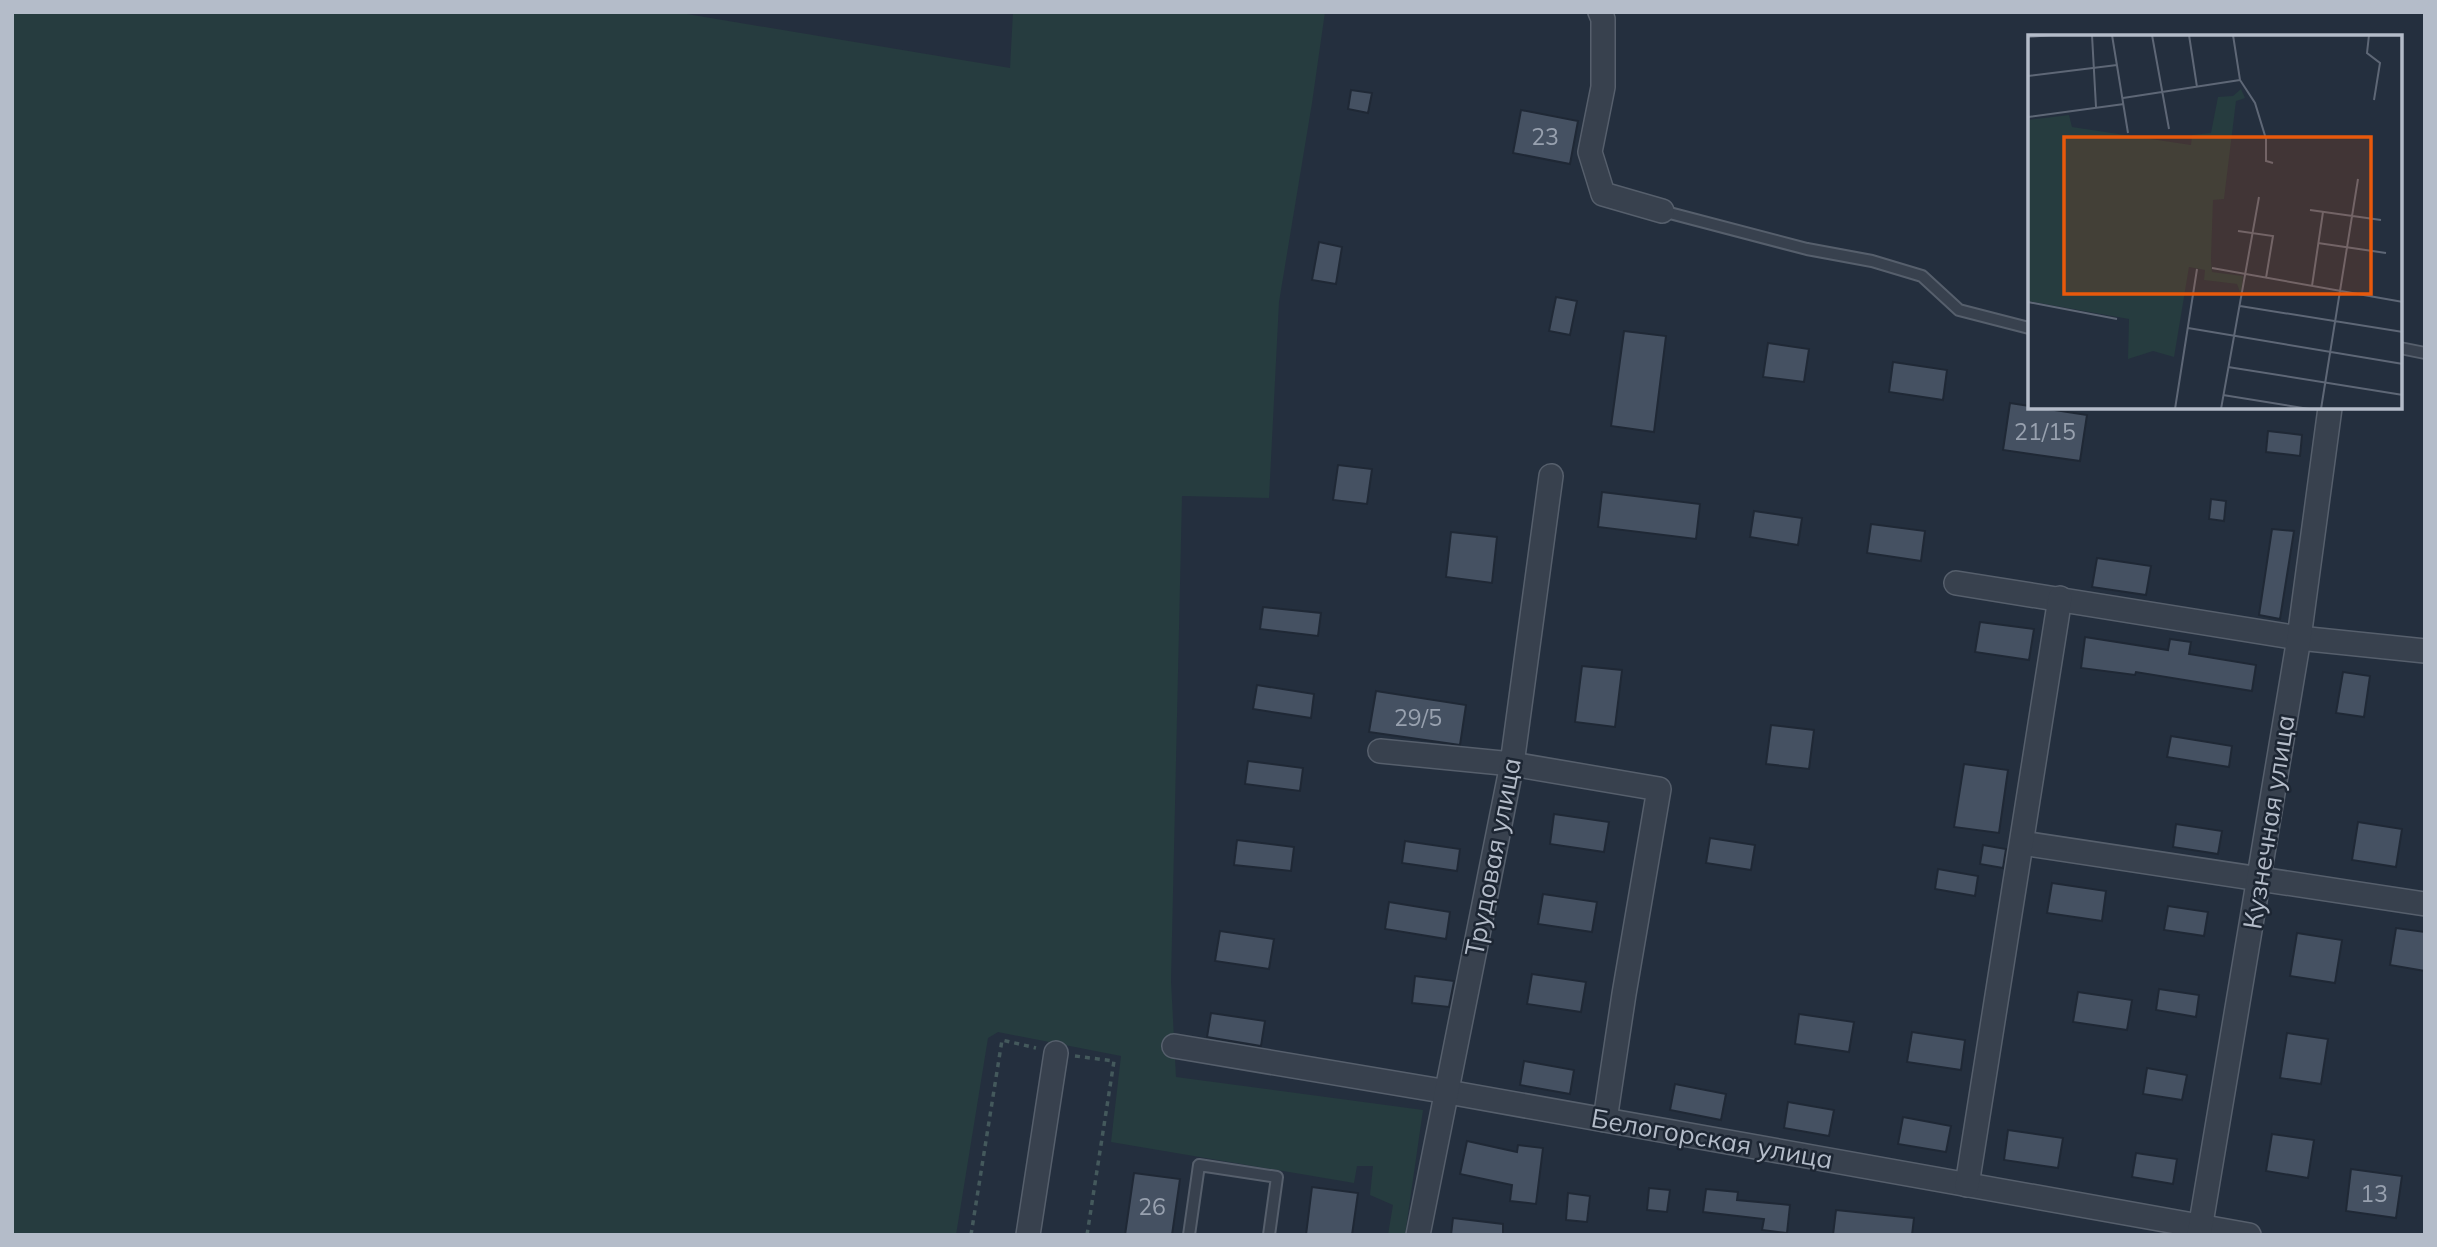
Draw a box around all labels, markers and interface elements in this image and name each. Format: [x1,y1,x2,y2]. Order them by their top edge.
inset map [2028,35,2402,410]
house number: 23 [1531,122,1559,151]
house number: 21/15 [2014,417,2076,446]
house number: 29/5 [1394,703,1442,732]
street label: Кузнечная улица [2235,712,2302,931]
street label: Трудовая улица [1457,755,1528,959]
street label: Белогорская улица [1589,1101,1835,1176]
house number: 13 [2360,1179,2388,1208]
house number: 26 [1138,1192,1166,1221]

